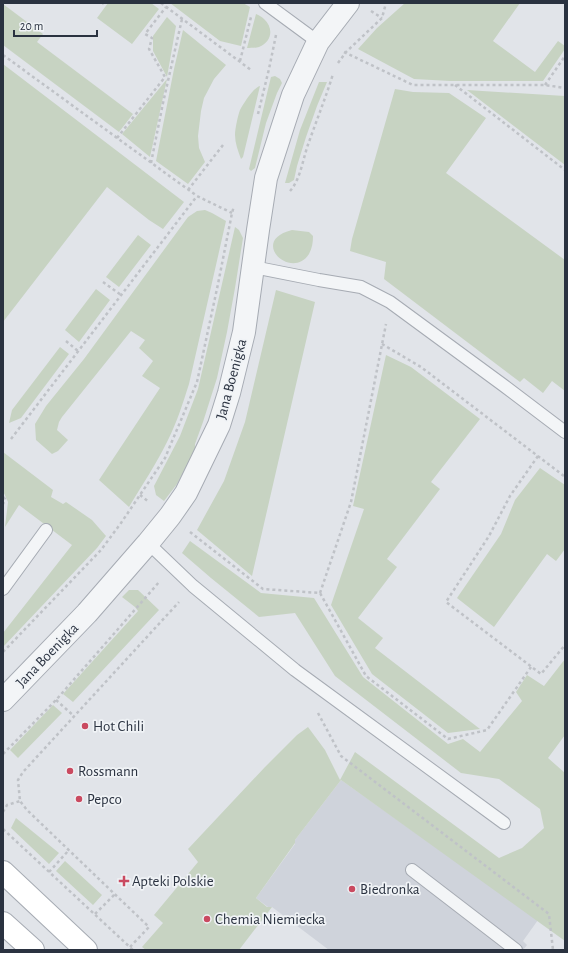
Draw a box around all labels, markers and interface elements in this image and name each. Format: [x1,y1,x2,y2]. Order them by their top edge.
scale bar [14,12,97,38]
text: 20 m [20,20,43,32]
street label: Jana Boenigka [214,337,249,421]
street label: Jana Boenigka [13,620,81,690]
place label: Hot Chili [93,719,144,734]
marker: Hot Chili [80,721,90,731]
place label: Rossmann [78,764,138,779]
marker: Rossmann [65,766,75,776]
place label: Pepco [87,792,122,807]
marker: Pepco [74,794,84,804]
place label: Apteki Polskie [132,874,214,889]
marker: Apteki Polskie [119,876,129,886]
place label: Biedronka [360,882,420,897]
marker: Biedronka [347,884,357,894]
place label: Chemia Niemiecka [215,912,325,927]
marker: Chemia Niemiecka [202,914,212,924]

